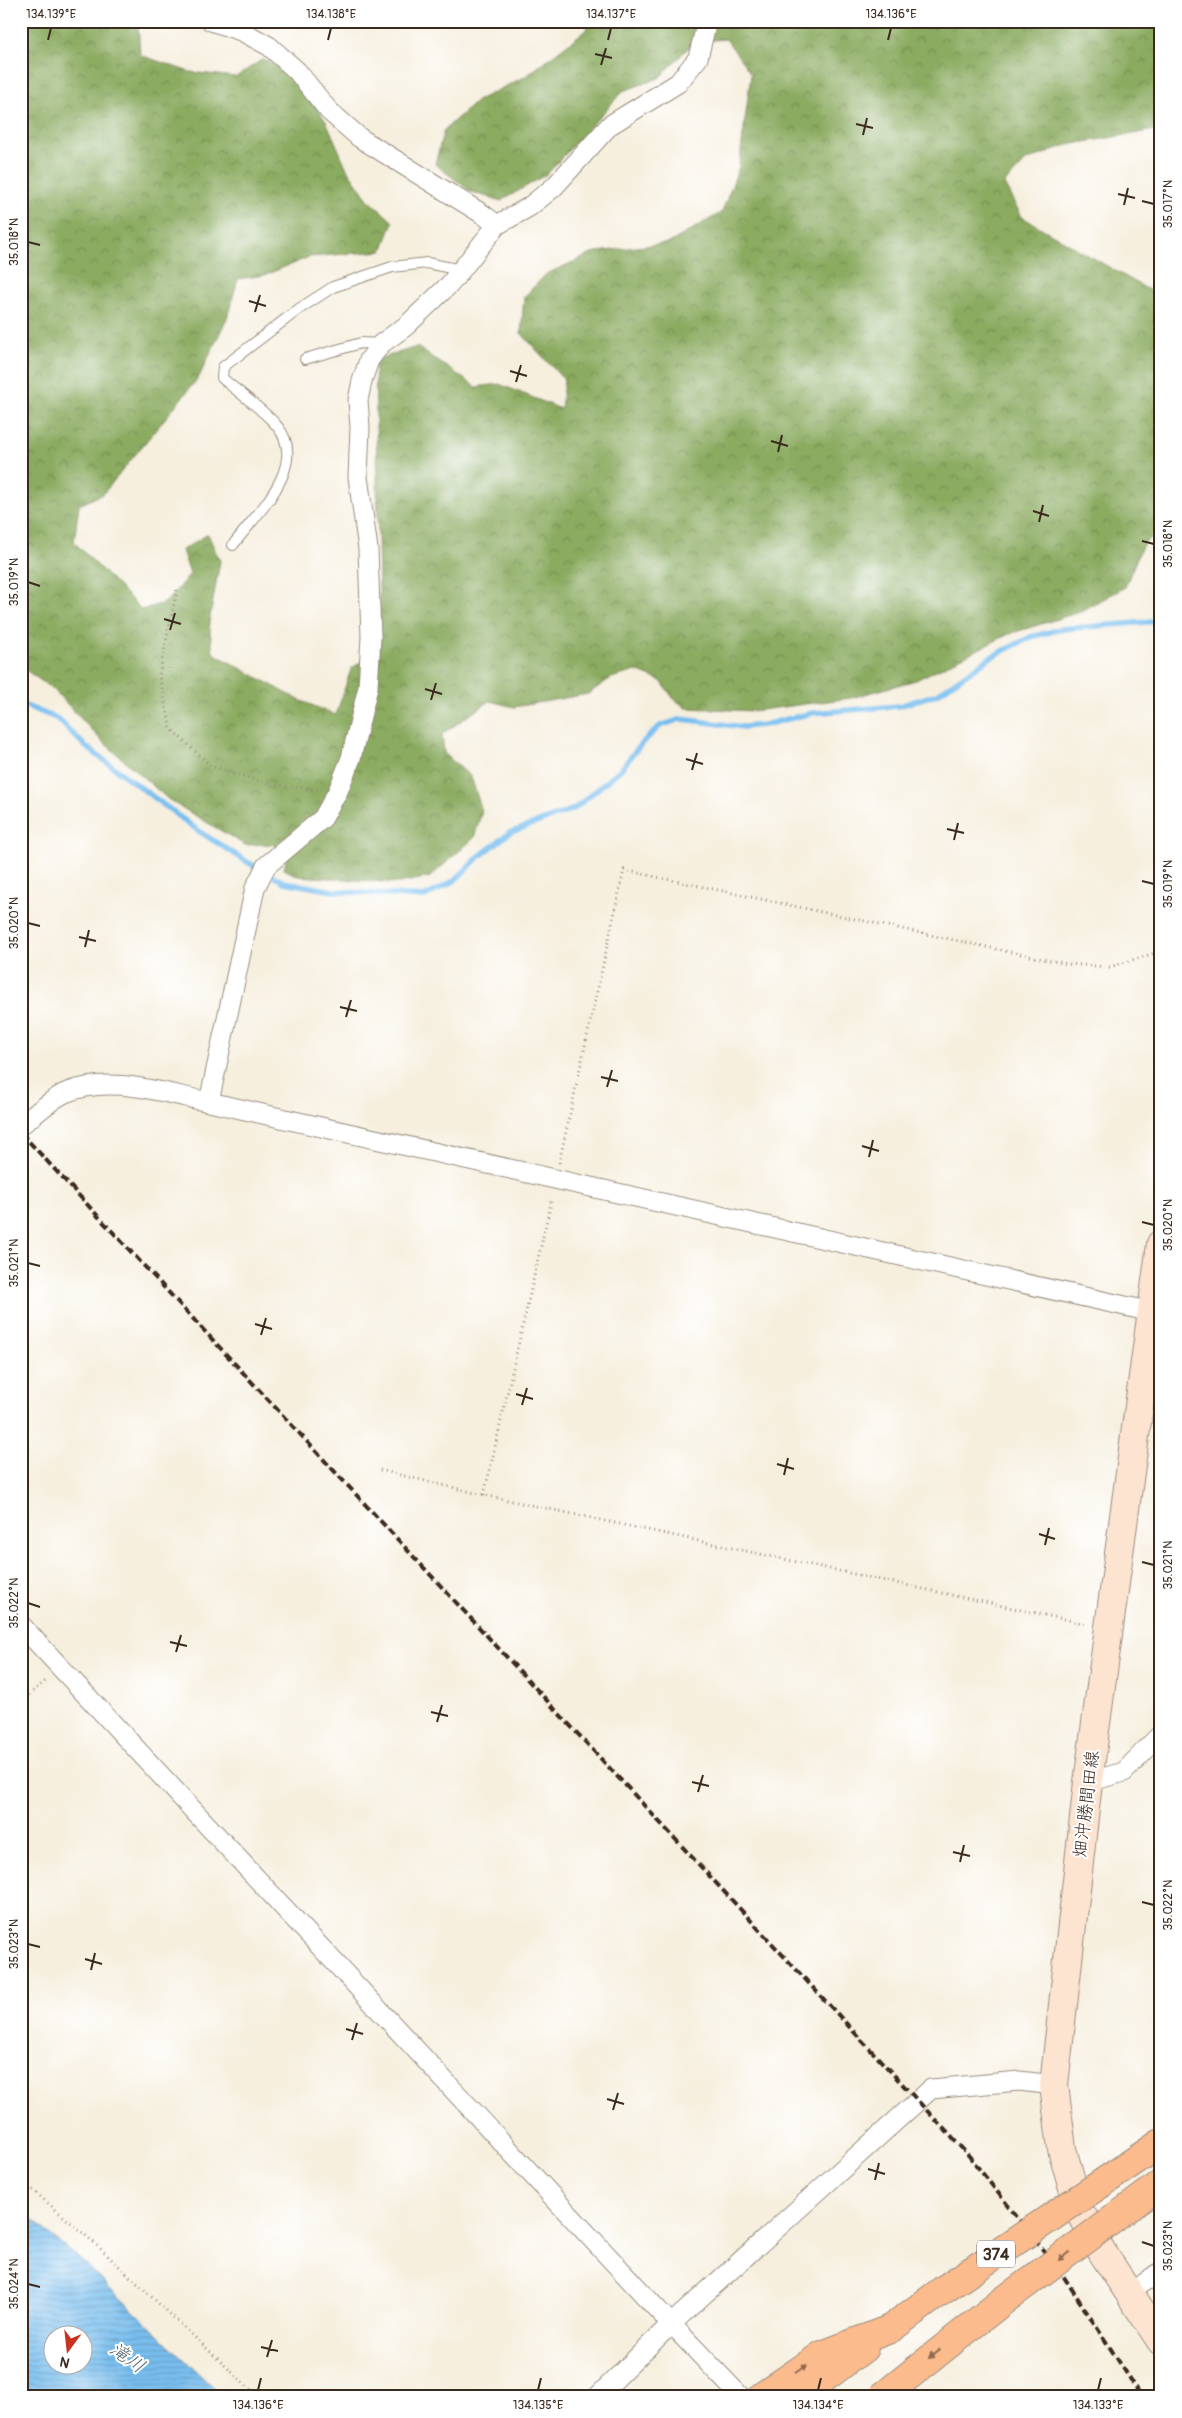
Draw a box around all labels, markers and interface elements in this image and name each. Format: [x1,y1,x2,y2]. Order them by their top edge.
text: 134.139°E [26,7,76,22]
text: 134.138°E [306,7,356,22]
text: 134.137°E [586,7,636,22]
text: 134.136°E [866,7,916,22]
text: 35.017°N [1161,180,1176,228]
text: 35.018°N [7,218,22,266]
text: 35.018°N [1161,520,1176,568]
text: 35.019°N [7,558,22,606]
text: 35.019°N [1161,860,1176,908]
text: 35.020°N [7,897,22,949]
text: 35.020°N [1161,1199,1176,1251]
text: 35.021°N [7,1239,22,1287]
text: 35.021°N [1161,1541,1176,1589]
text: 35.022°N [7,1578,22,1628]
street label: 畑沖勝間田線 [1069,1749,1104,1859]
text: 35.022°N [1161,1880,1176,1930]
text: 35.023°N [7,1919,22,1969]
text: 35.023°N [1161,2221,1176,2271]
road number: 374 [977,2240,1015,2268]
one-way arrow [1057,2251,1071,2261]
text: 35.024°N [7,2258,22,2310]
north arrow [42,2326,92,2376]
water label: 滝川 [105,2337,150,2379]
one-way arrow [928,2349,941,2360]
text: N [58,2353,72,2372]
one-way arrow [794,2364,808,2374]
text: 134.136°E [233,2398,283,2413]
text: 134.135°E [513,2398,563,2413]
text: 134.134°E [793,2398,843,2413]
text: 134.133°E [1073,2398,1123,2413]

